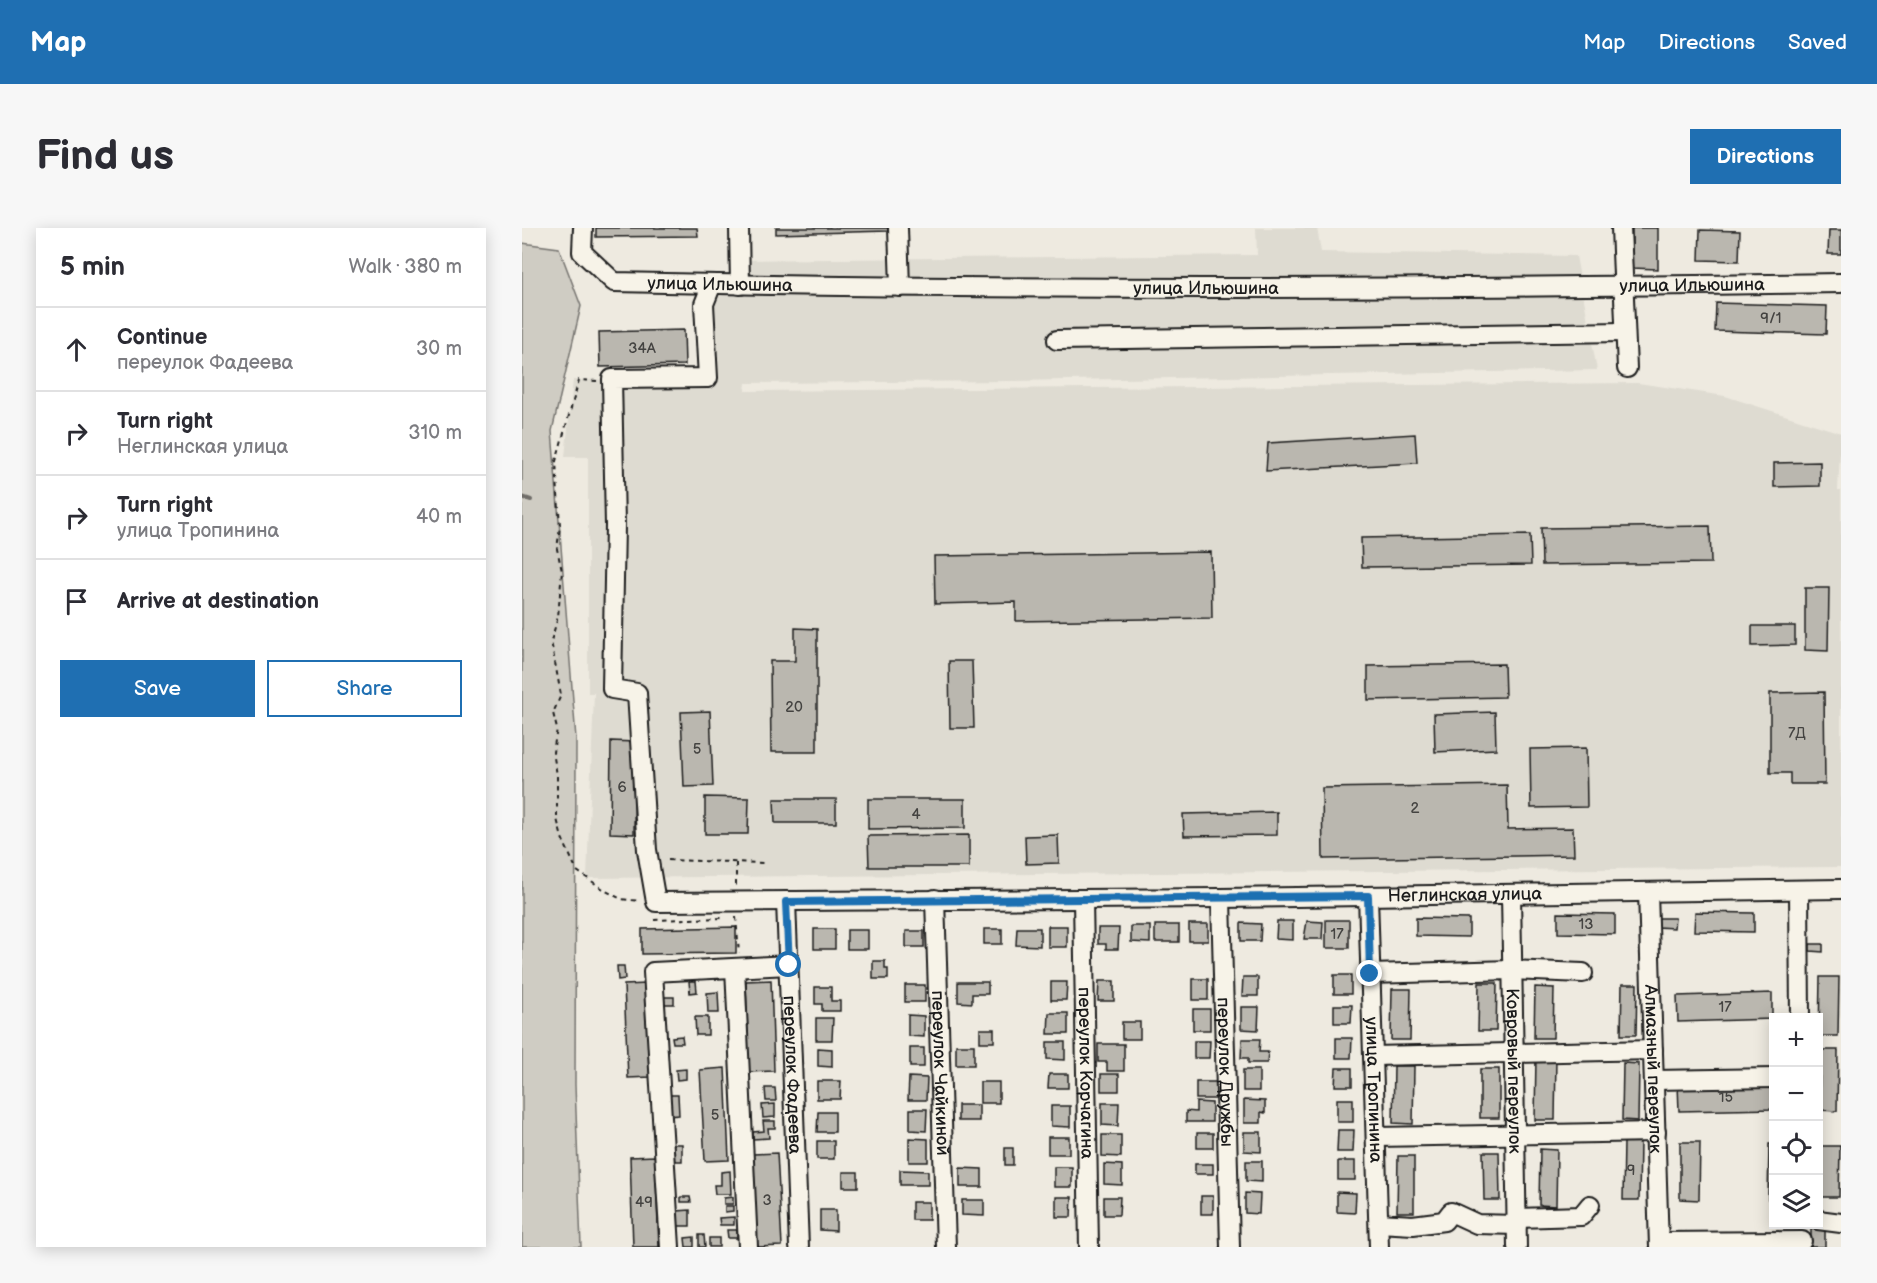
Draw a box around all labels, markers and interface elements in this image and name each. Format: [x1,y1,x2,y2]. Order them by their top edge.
text: Map [30,26,86,59]
text: Map [1583,30,1626,55]
text: Directions [1659,30,1755,55]
text: Saved [1788,30,1847,55]
button: Directions [1690,129,1841,184]
text: Find us [36,131,174,182]
text: 5 min [60,252,125,283]
text: Walk · 380 m [349,255,462,279]
street label: улица Ильюшина [647,273,793,296]
street label: улица Ильюшина [1619,274,1765,297]
street label: улица Ильюшина [1133,278,1279,299]
house number: 9/1 [1760,309,1782,328]
text: Continue [117,324,207,351]
icon: ahead [60,333,93,366]
text: 30 m [416,337,462,361]
house number: 34А [628,339,657,358]
text: переулок Фадеева [117,351,293,375]
text: Turn right [117,408,213,435]
icon: right [60,417,93,450]
text: 310 m [408,421,462,445]
text: Неглинская улица [117,435,288,459]
text: Turn right [117,492,213,519]
icon: right [60,501,93,534]
text: 40 m [416,505,462,529]
text: улица Тропинина [117,519,279,543]
icon: arrive [60,585,93,618]
text: Arrive at destination [117,588,319,615]
button: Save [60,660,255,717]
button: Share [267,660,462,717]
house number: 20 [785,698,803,717]
house number: 7Д [1788,724,1806,743]
house number: 5 [693,740,701,759]
house number: 6 [617,778,627,797]
house number: 2 [1411,799,1420,818]
house number: 4 [911,805,921,824]
street label: Неглинская улица [1387,883,1543,907]
house number: 13 [1578,915,1594,934]
house number: 17 [1330,925,1344,944]
route start [775,951,801,977]
route end [1356,960,1382,986]
street label: Алмазный переулок [1640,983,1666,1154]
street label: переулок Корчагина [1074,987,1097,1160]
street label: Ковровый переулок [1502,988,1525,1154]
street label: переулок Чайкиной [927,990,953,1156]
street label: переулок Фадеева [779,995,806,1155]
street label: переулок Дружбы [1213,997,1237,1147]
house number: 17 [1718,998,1732,1017]
map controls [1769,1013,1823,1229]
button: + [1769,1013,1823,1067]
street label: улица Тропинина [1361,1016,1386,1164]
button: − [1769,1067,1823,1121]
house number: 15 [1719,1088,1733,1107]
house number: 5 [711,1106,719,1125]
button: locate [1769,1121,1823,1175]
house number: 9 [1627,1161,1635,1180]
button: layers [1769,1175,1823,1229]
house number: 3 [762,1191,772,1210]
house number: 49 [635,1193,653,1212]

